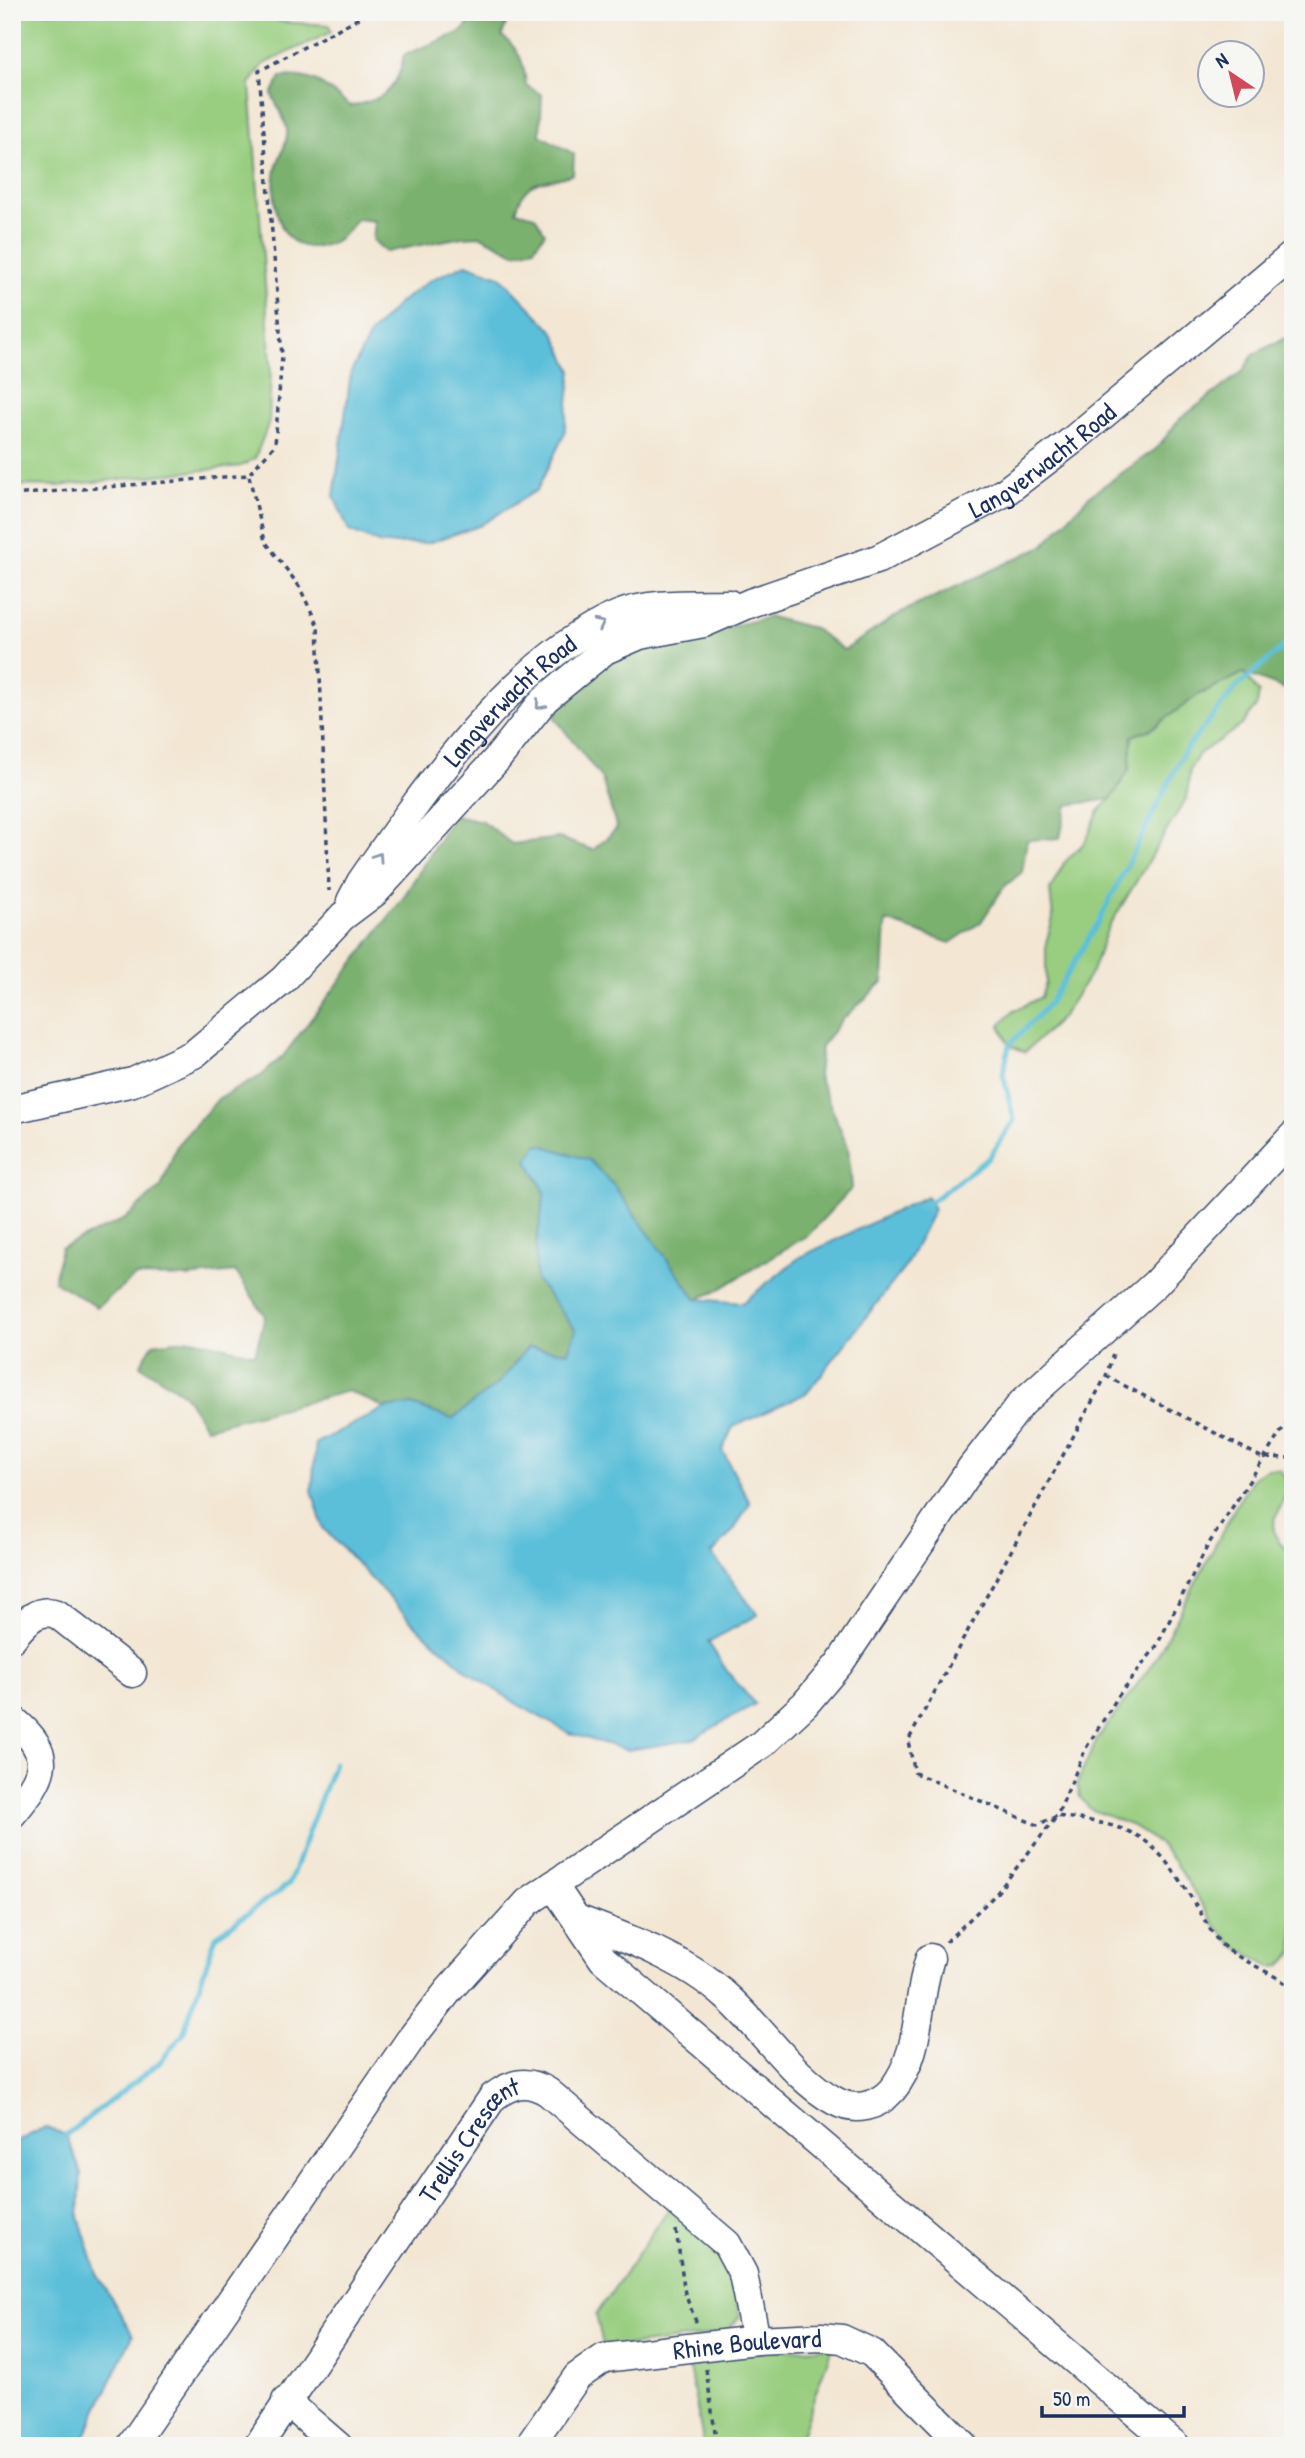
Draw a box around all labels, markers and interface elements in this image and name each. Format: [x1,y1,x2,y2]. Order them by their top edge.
north arrow [1196,38,1266,108]
text: N [1210,47,1233,74]
street label: Langverwacht Road [962,394,1123,526]
one-way arrow [593,618,605,632]
street label: Langverwacht Road [434,626,582,773]
one-way arrow [536,697,548,710]
one-way arrow [370,852,383,865]
street label: Trellis Crescent [410,2067,524,2209]
street label: Rhine Boulevard [671,2320,822,2367]
scale bar [1042,2374,1184,2418]
text: 50 m [1053,2384,1090,2413]

